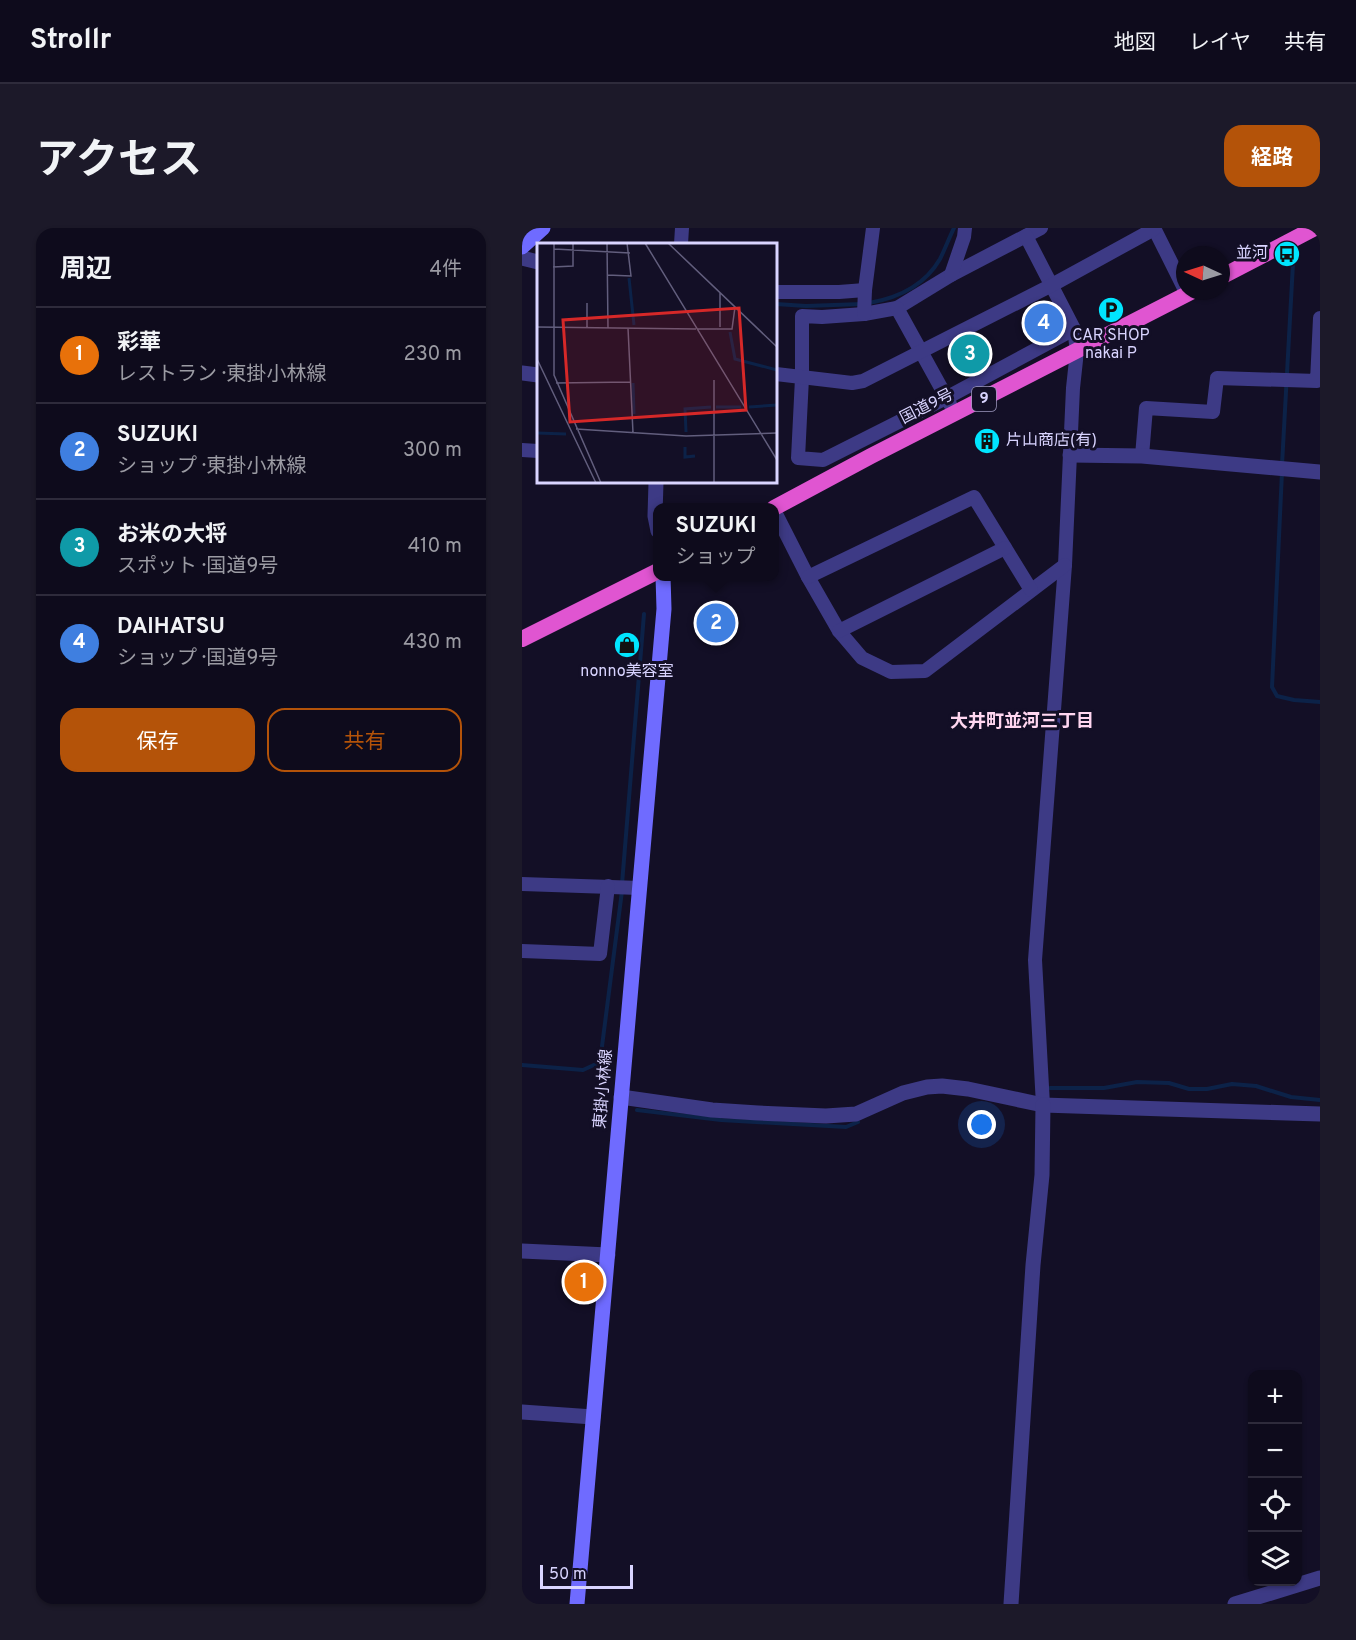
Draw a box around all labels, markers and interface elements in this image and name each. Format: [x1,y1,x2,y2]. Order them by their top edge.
text: Strollr [30,23,112,59]
text: 地図 [1114,30,1156,57]
text: レイヤ [1189,30,1251,57]
text: 共有 [1284,30,1326,57]
button: 経路 [1224,125,1320,187]
text: アクセス [36,136,202,189]
bus stop icon: 並河 [1272,239,1302,269]
inset map [537,243,777,483]
place label: 並河 [1236,244,1268,264]
north arrow [1176,246,1230,300]
text: 周辺 [60,254,112,287]
text: 4件 [430,257,462,283]
parking icon: CAR SHOP nakai P [1096,295,1126,325]
pin: 4 [1024,300,1064,346]
place label: CAR SHOP nakai P [1072,326,1150,364]
text: 彩華 [117,330,161,357]
pin: 3 [950,332,990,376]
text: 1 [76,342,84,368]
text: 230 m [403,342,462,368]
text: レストラン · 東掛小林線 [117,362,326,388]
street label: 国道9号 [897,385,957,429]
road number: 9 [972,387,996,411]
text: SUZUKI [117,422,198,449]
building icon: 片山商店(有) [972,426,1002,456]
place label: 片山商店(有) [1006,431,1097,451]
text: 2 [73,438,86,464]
text: 300 m [403,438,462,464]
text: ショップ · 東掛小林線 [117,454,306,480]
popup [653,503,779,581]
text: SUZUKI [676,513,756,540]
text: お米の大将 [117,522,227,549]
text: 3 [74,534,86,560]
text: 410 m [408,534,462,560]
text: ショップ [676,545,756,571]
text: スポット · 国道9号 [117,554,278,580]
pin: 2 [696,600,736,646]
text: DAIHATSU [117,614,225,641]
text: 4 [73,630,86,656]
text: 430 m [403,630,462,656]
shop icon: nonno美容室 [612,630,642,660]
text: ショップ · 国道9号 [117,646,278,672]
place label: nonno美容室 [580,662,674,682]
button: 保存 [60,708,255,772]
button: 共有 [267,708,462,772]
district label: 大井町並河三丁目 [950,711,1094,734]
street label: 東掛小林線 [591,1048,617,1130]
your location [967,1110,996,1139]
pin: 1 [564,1260,604,1304]
map controls [1248,1370,1302,1586]
button: + [1248,1370,1302,1424]
button: − [1248,1424,1302,1478]
button: locate [1248,1478,1302,1532]
button: layers [1248,1532,1302,1586]
scale bar [540,1562,633,1590]
text: 50 m [549,1565,587,1585]

